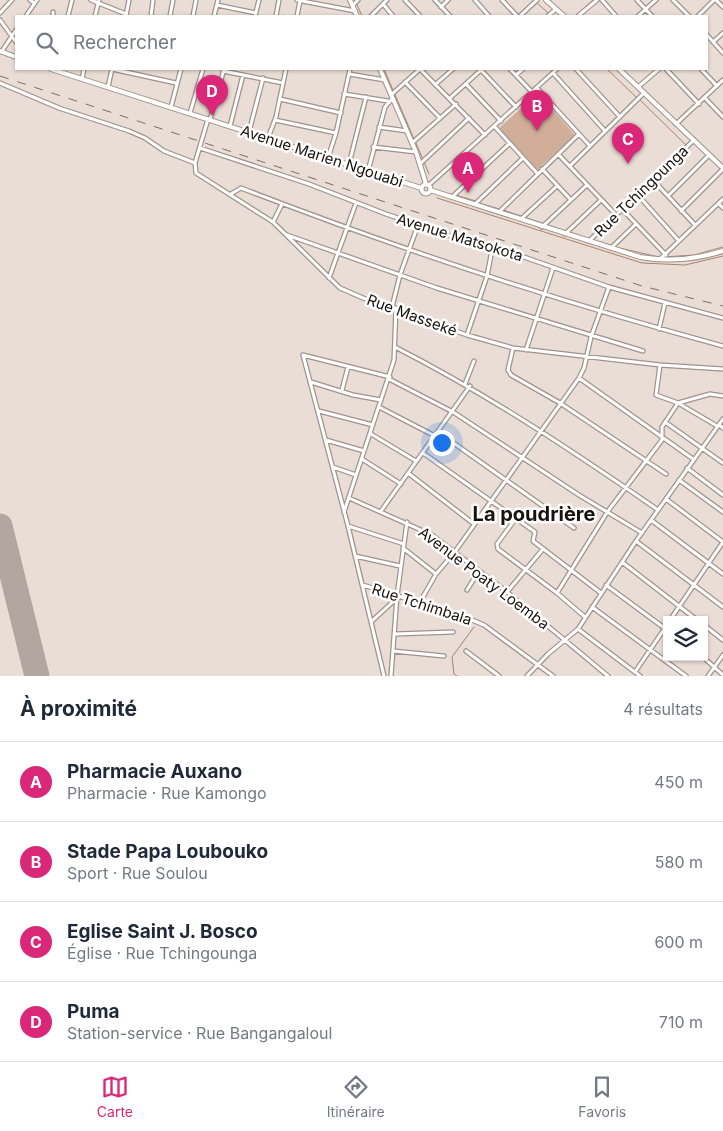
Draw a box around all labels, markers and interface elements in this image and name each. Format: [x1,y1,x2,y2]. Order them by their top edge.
search box [15,15,708,70]
icon: search [33,29,61,57]
text: Rechercher [73,31,176,54]
pin: D [196,75,228,116]
pin: B [521,90,553,131]
street label: Avenue Marien Ngouabi [238,121,406,191]
pin: C [612,123,644,164]
street label: Rue Tchingounga [590,141,692,241]
pin: A [452,152,484,193]
street label: Avenue Matsokota [395,209,525,265]
street label: Rue Masseké [364,290,460,340]
your location [429,430,455,456]
district label: La poudrière [473,502,595,526]
street label: Avenue Poaty Loemba [415,523,553,633]
street label: Rue Tchimbala [370,579,474,629]
map controls [663,616,708,661]
button: layers [663,616,708,661]
text: À proximité [20,696,137,721]
text: 4 résultats [623,699,703,719]
text: Pharmacie Auxano [67,760,242,783]
text: A [30,772,42,792]
text: 450 m [654,772,703,792]
text: Pharmacie · Rue Kamongo [67,783,267,803]
text: Stade Papa Loubouko [67,840,268,863]
text: B [31,852,41,872]
text: 580 m [655,852,703,872]
text: Sport · Rue Soulou [67,863,208,883]
text: Eglise Saint J. Bosco [67,920,258,943]
text: C [30,932,42,952]
text: 600 m [654,932,703,952]
text: Église · Rue Tchingounga [67,943,257,963]
text: Puma [67,1000,120,1023]
text: D [30,1012,42,1032]
text: 710 m [659,1012,703,1032]
text: Station-service · Rue Bangangaloul [67,1023,332,1043]
tab: Carte [97,1073,133,1120]
tab: Itinéraire [327,1073,385,1120]
tab: Favoris [578,1073,626,1120]

